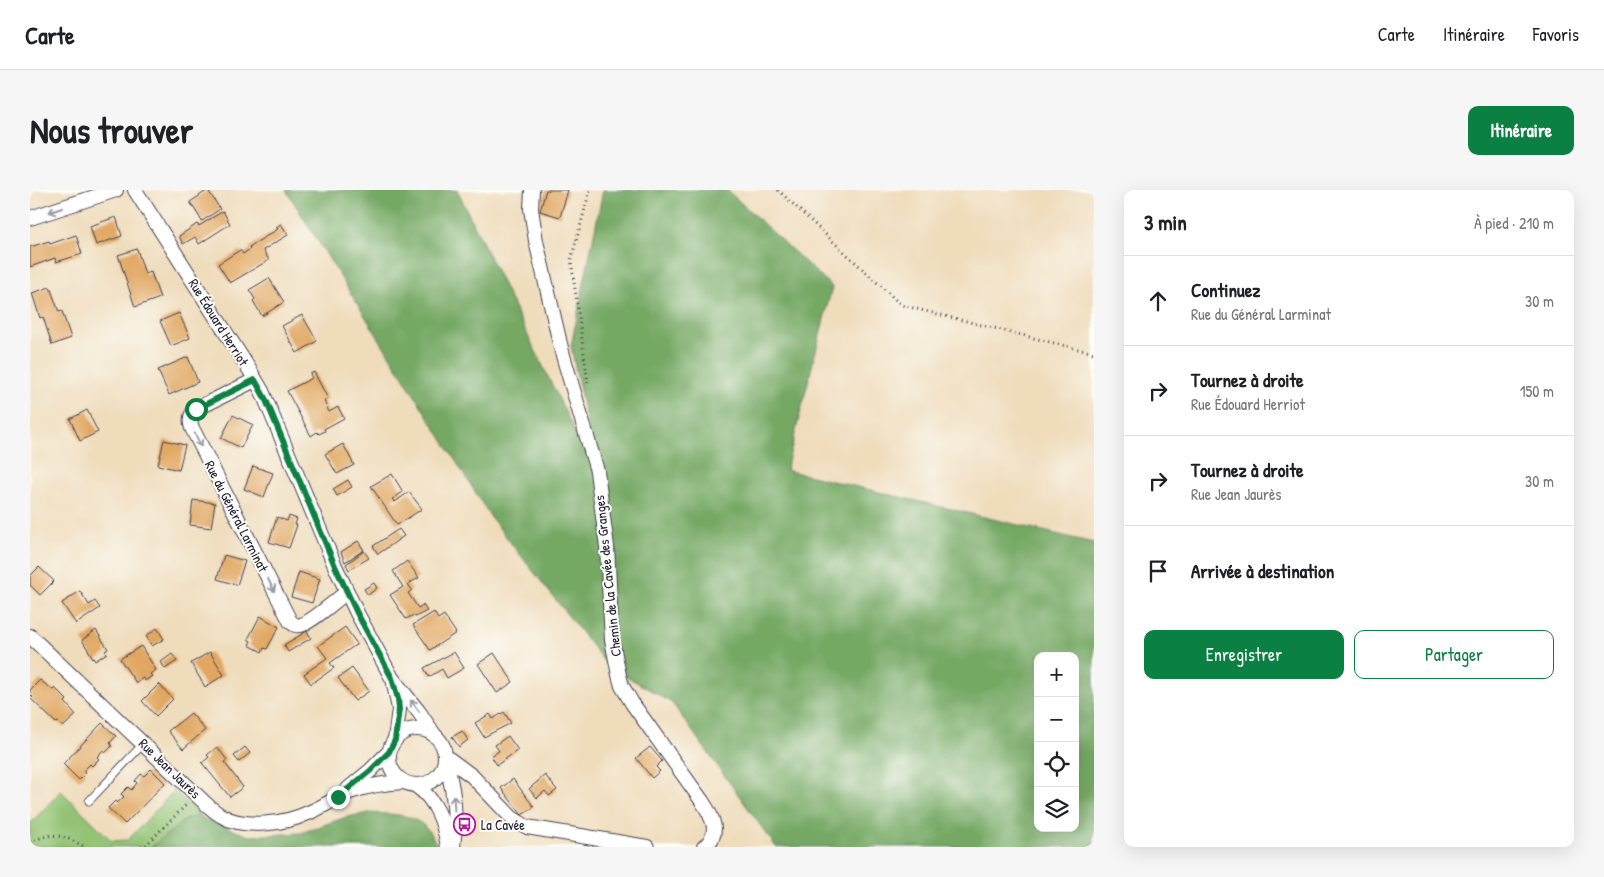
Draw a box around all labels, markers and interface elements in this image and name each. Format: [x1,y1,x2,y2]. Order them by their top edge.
text: Carte [25,19,75,51]
text: Carte [1378,22,1415,47]
text: Itinéraire [1443,22,1505,47]
text: Favoris [1533,22,1579,47]
button: Itinéraire [1468,106,1574,155]
text: Nous trouver [30,107,193,154]
one-way arrow [49,205,65,215]
text: 3 min [1144,208,1187,237]
text: À pied · 210 m [1474,212,1554,234]
street label: Rue Édouard Herriot [185,275,254,369]
text: Continuez [1191,277,1260,303]
icon: ahead [1144,287,1172,315]
text: 30 m [1525,290,1554,312]
text: Rue du Général Larminat [1191,303,1331,325]
text: Tournez à droite [1191,367,1304,393]
icon: right [1144,377,1172,405]
text: 150 m [1520,380,1554,402]
text: Rue Édouard Herriot [1191,393,1305,415]
route start [185,398,208,421]
one-way arrow [194,432,203,447]
street label: Rue du Général Larminat [201,457,273,575]
text: Tournez à droite [1191,457,1304,483]
icon: right [1144,467,1172,495]
text: 30 m [1525,470,1554,492]
text: Rue Jean Jaurès [1191,483,1281,505]
street label: Chemin de la Cavée des Granges [589,494,626,658]
icon: arrive [1144,557,1172,585]
text: Arrivée à destination [1191,558,1334,584]
one-way arrow [266,578,276,593]
button: Enregistrer [1144,630,1344,679]
button: Partager [1354,630,1554,679]
map controls [1034,652,1079,832]
button: + [1034,652,1079,697]
button: − [1034,697,1079,742]
one-way arrow [409,700,420,713]
street label: Rue Jean Jaurès [135,734,205,802]
button: locate [1034,742,1079,787]
route end [327,786,350,809]
button: layers [1034,787,1079,832]
one-way arrow [449,795,459,811]
bus stop icon: La Cavée [453,812,477,836]
place label: La Cavée [481,815,525,834]

